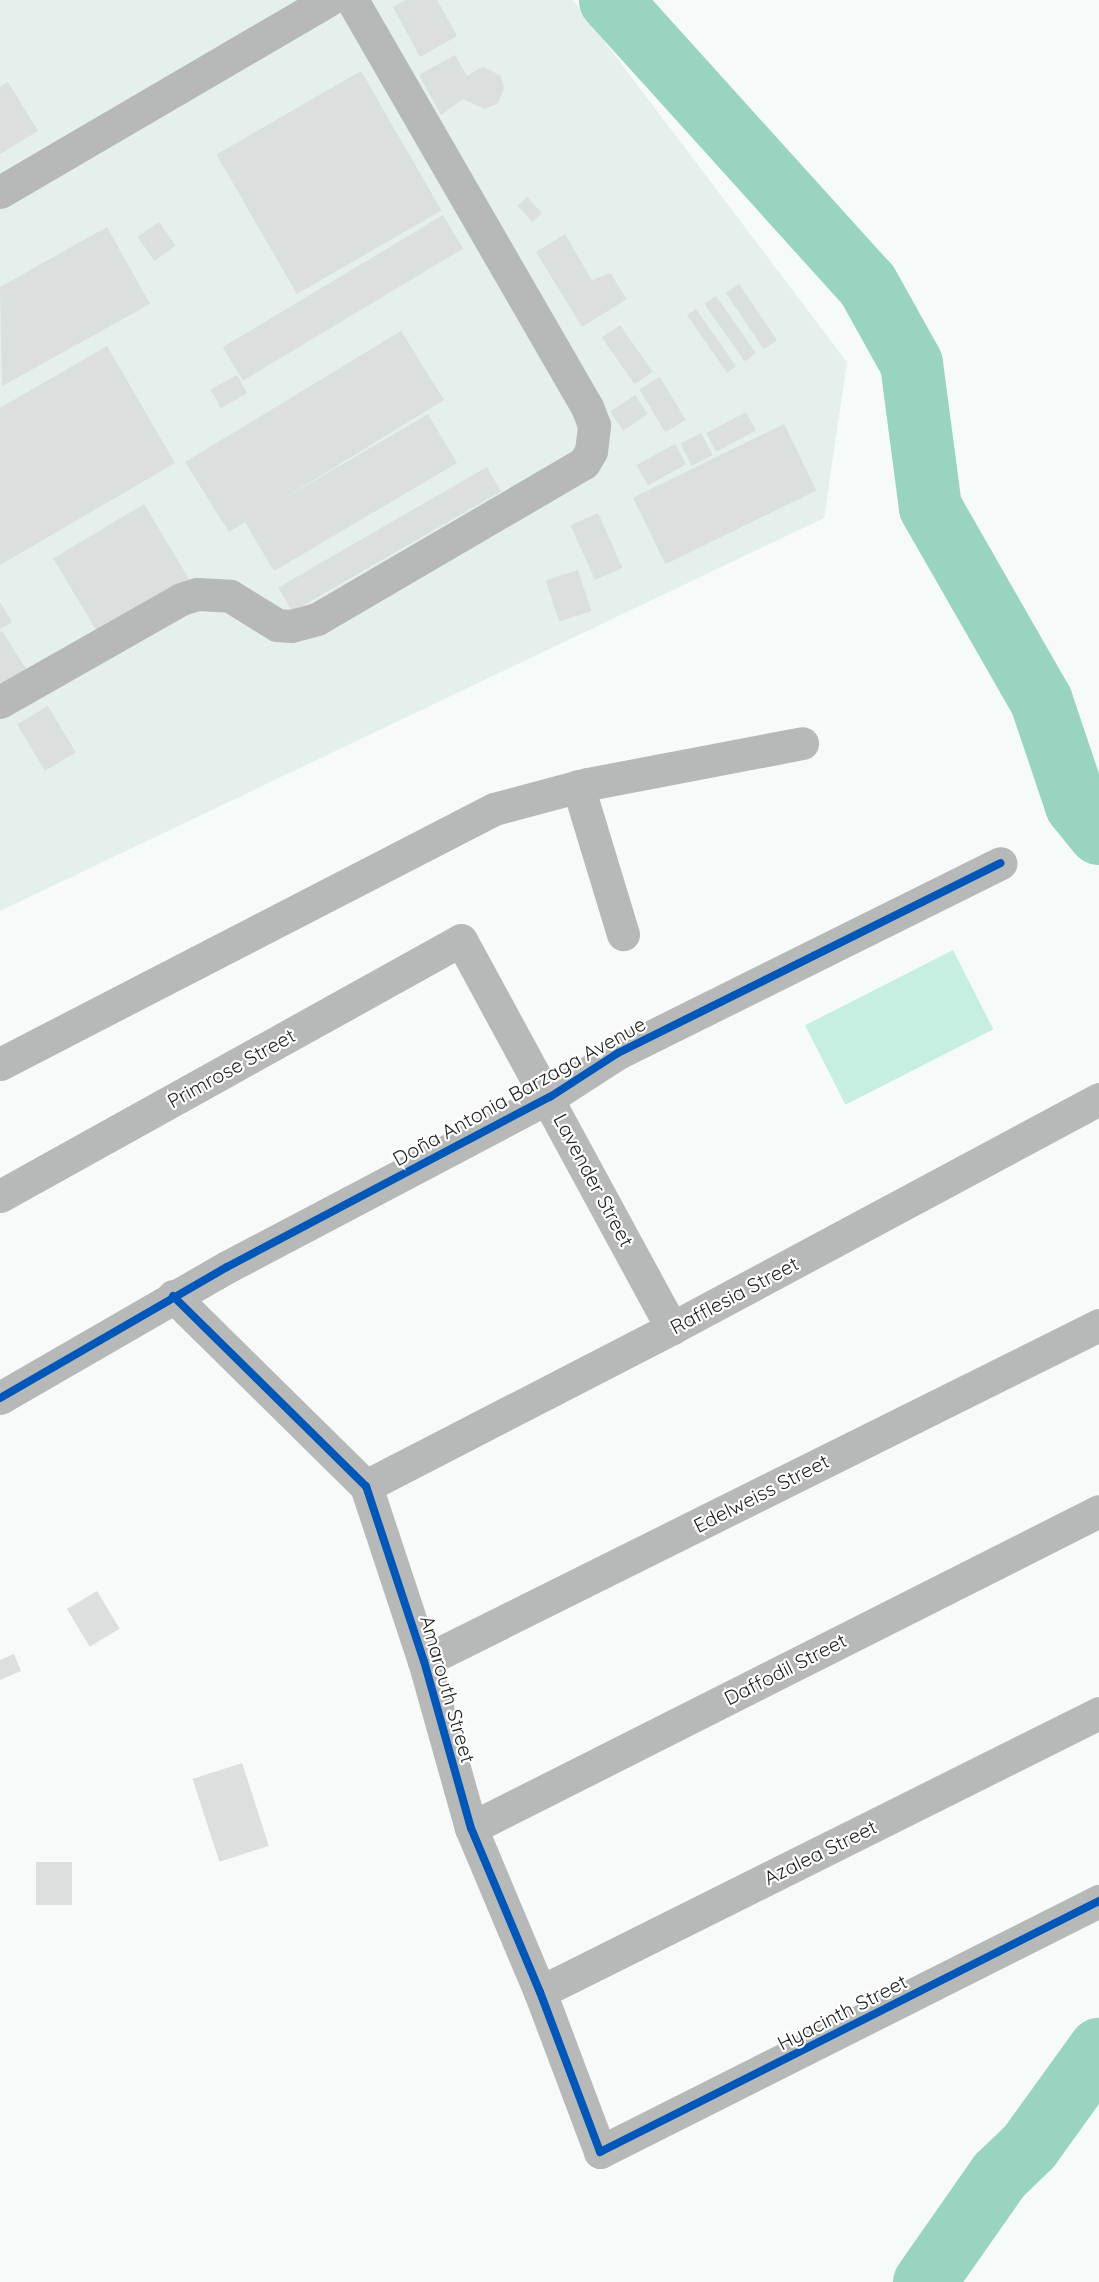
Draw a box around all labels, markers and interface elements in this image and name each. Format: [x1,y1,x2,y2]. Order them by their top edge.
street label: Doña Antonia Barzaga Avenue [388,1011,650,1171]
street label: Primrose Street [163,1023,299,1113]
street label: Lavender Street [549,1109,639,1251]
street label: Rafflesia Street [666,1251,802,1339]
street label: Edelweiss Street [689,1449,833,1537]
street label: Amarouth Street [415,1613,481,1765]
street label: Daffodil Street [720,1628,850,1710]
street label: Azalea Street [760,1814,880,1890]
street label: Hyacinth Street [773,1969,911,2055]

